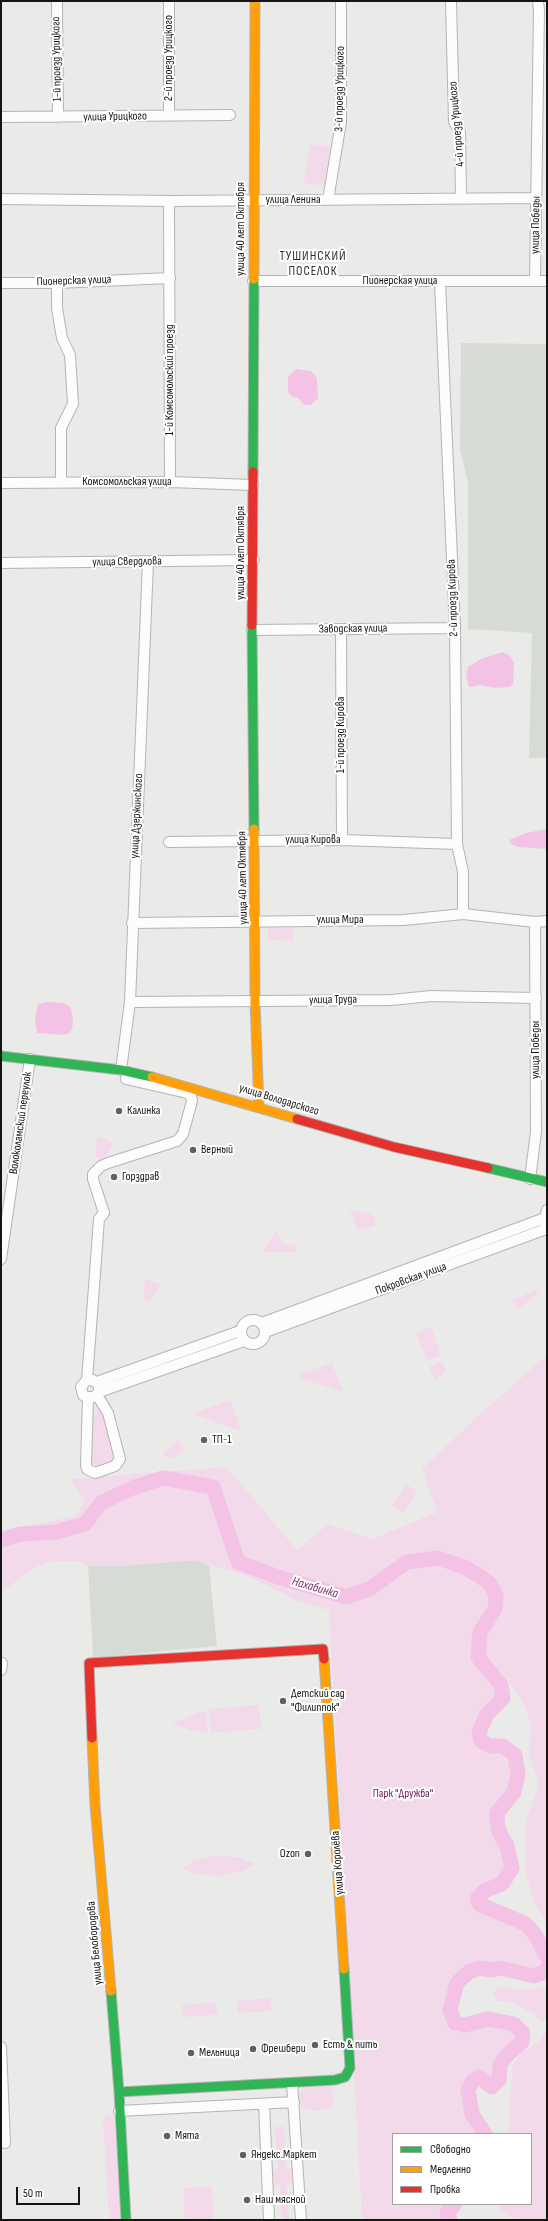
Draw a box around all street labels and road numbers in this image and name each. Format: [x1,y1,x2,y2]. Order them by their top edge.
street label: 2-й проезд Урицкого [162,15,176,101]
street label: 1-й проезд Урицкого [49,16,65,102]
street label: 3-й проезд Урицкого [332,46,348,132]
street label: 4-й проезд Урицкого [446,81,468,167]
street label: улица Урицкого [83,109,147,125]
street label: улица 40 лет Октября [234,182,248,276]
street label: улица Ленина [265,193,321,207]
street label: улица Победы [528,196,544,254]
street label: Пионерская улица [36,272,112,290]
street label: Пионерская улица [363,274,437,288]
street label: 1-й Комсомольский проезд [163,324,177,436]
street label: Комсомольская улица [82,475,172,489]
street label: улица 40 лет Октября [234,506,248,600]
street label: улица Свердлова [92,554,162,570]
street label: 2-й проезд Кирова [444,559,462,637]
street label: Заводская улица [318,621,388,637]
street label: 1-й проезд Кирова [334,697,348,773]
street label: улица Дзержинского [128,773,146,859]
street label: улица 40 лет Октября [235,831,251,925]
street label: улица Кирова [285,833,341,847]
street label: улица Мира [316,913,364,927]
street label: улица Труда [309,992,357,1008]
street label: улица Победы [529,1021,543,1079]
street label: Волоколамский переулок [7,1071,35,1175]
street label: улица Володарского [237,1081,321,1119]
street label: Покровская улица [374,1260,448,1298]
street label: улица Королёва [329,1830,347,1896]
street label: улица Белобородова [84,1900,106,1986]

